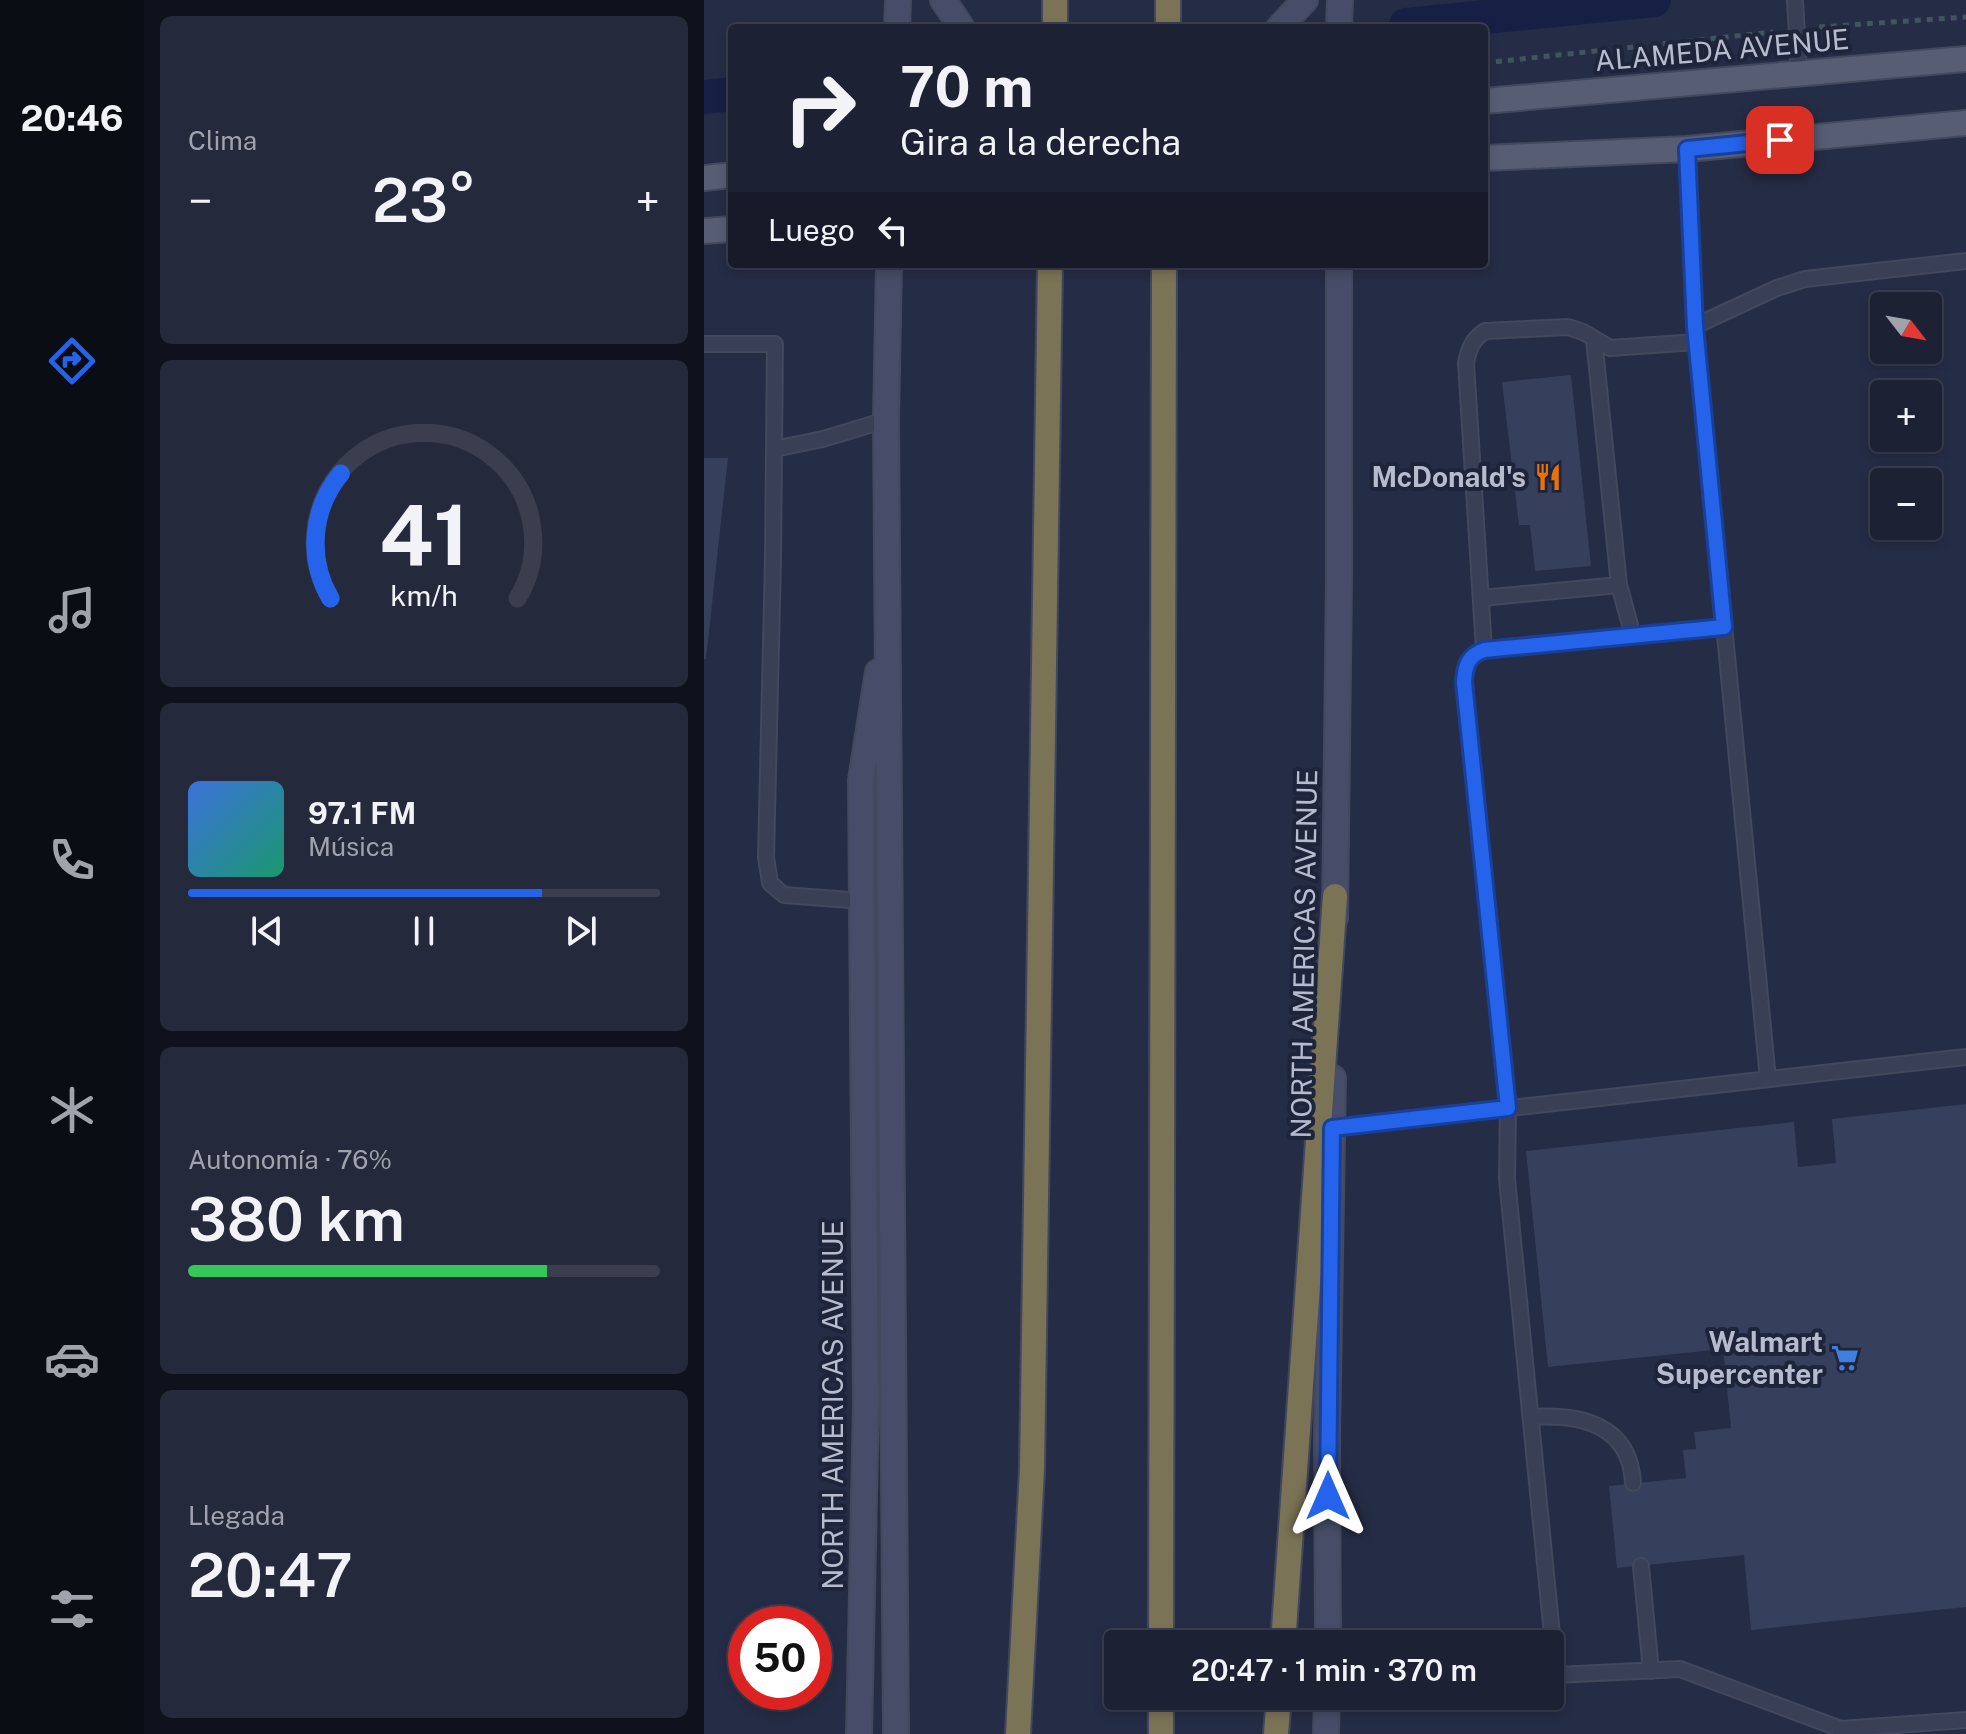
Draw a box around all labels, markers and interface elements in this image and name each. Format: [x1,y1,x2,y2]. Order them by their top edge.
street label: ALAMEDA AVENUE [1593,22,1850,77]
text: 70 m [900,54,1033,120]
icon: right [768,56,872,160]
text: 20:46 [20,97,124,139]
pin [1746,106,1814,174]
icon: arrive [1758,118,1802,162]
text: Gira a la derecha [900,121,1181,163]
text: Clima [188,125,257,156]
text: 23° [372,165,476,236]
text: − [188,175,212,227]
text: + [636,175,660,227]
icon: left [871,208,915,252]
text: Luego [768,212,855,248]
north arrow [1870,292,1942,364]
map controls [1870,292,1942,540]
icon: directions [44,333,100,389]
button: + [1870,380,1942,452]
place label: McDonald's [1372,460,1526,493]
restaurant icon: McDonald's [1533,462,1563,492]
button: − [1870,468,1942,540]
text: 41 [379,486,469,584]
text: km/h [390,580,458,613]
icon: music [44,582,100,638]
street label: NORTH AMERICAS AVENUE [1284,769,1323,1139]
text: 97.1 FM [308,795,416,831]
text: Música [308,831,394,862]
icon: phone [44,832,100,888]
icon: previous [245,909,289,953]
icon: pause [402,909,446,953]
icon: next [559,909,603,953]
icon: climate [44,1082,100,1138]
text: Autonomía · 76% [188,1144,392,1175]
text: 380 km [188,1184,405,1255]
street label: NORTH AMERICAS AVENUE [816,1220,849,1590]
place label: Walmart Supercenter [1656,1325,1823,1390]
icon: car [44,1331,100,1387]
supermarket icon: Walmart Supercenter [1830,1343,1860,1373]
position arrow [1286,1454,1370,1538]
text: Llegada [188,1500,285,1531]
text: 20:47 [188,1540,353,1611]
icon: filters [44,1581,100,1637]
speed limit sign: 50 [728,1606,832,1710]
text: 20:47 · 1 min · 370 m [1191,1652,1477,1688]

